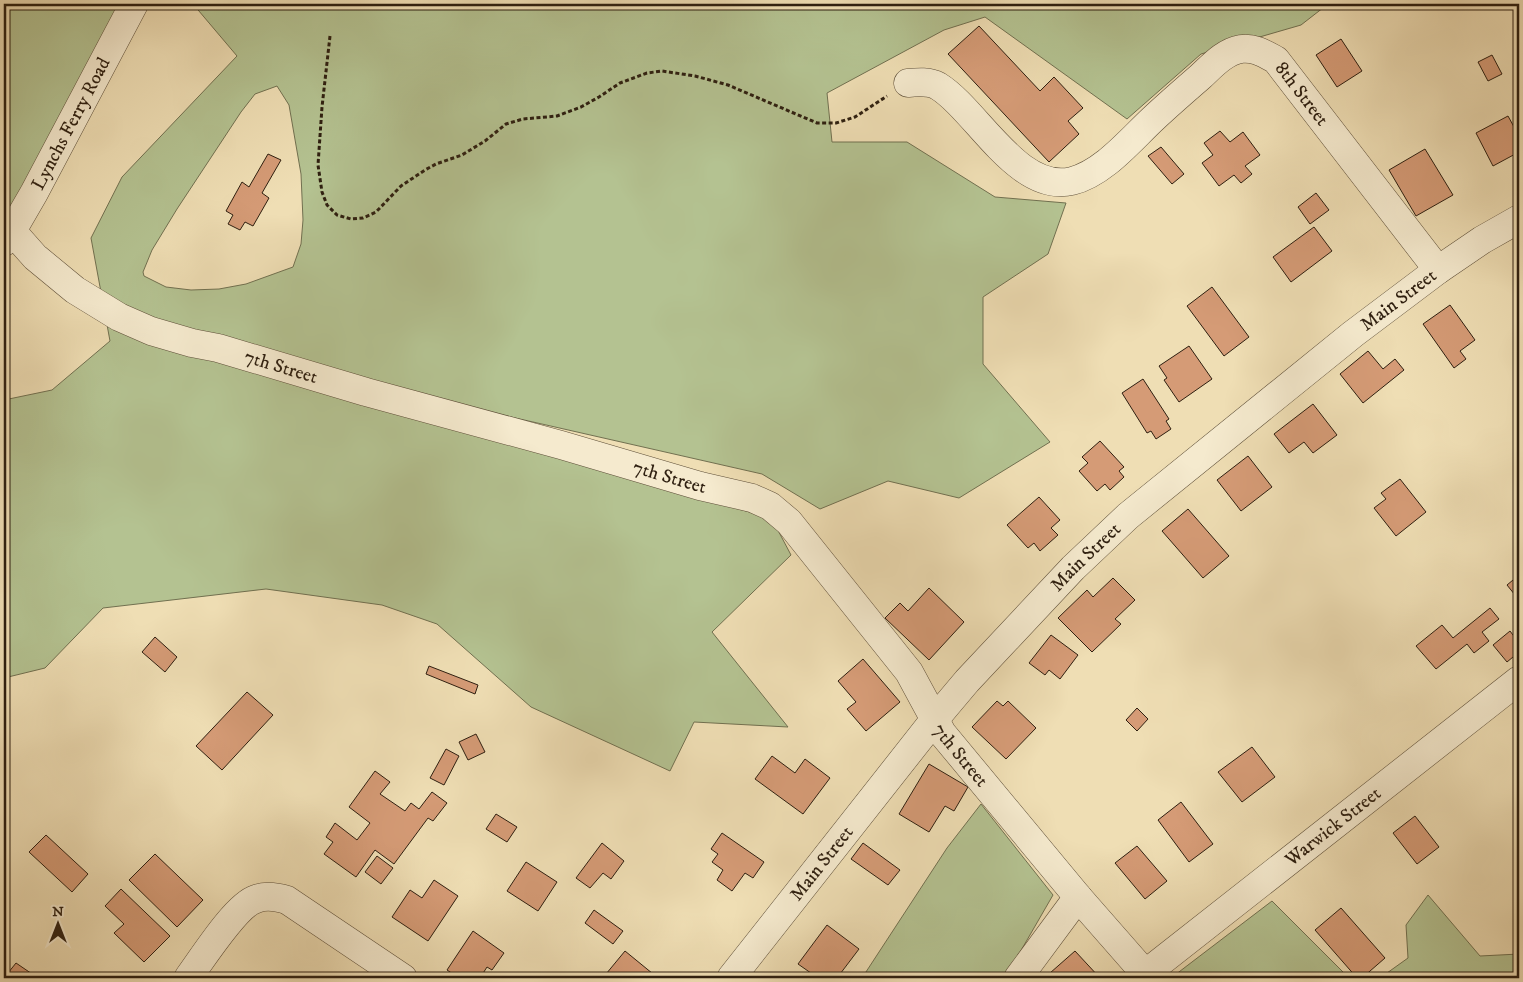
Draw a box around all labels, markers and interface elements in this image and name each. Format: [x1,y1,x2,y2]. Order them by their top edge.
street label: Lynchs Ferry Road [26,53,115,194]
street label: 8th Street [1270,57,1334,130]
street label: Main Street [1356,264,1441,336]
street label: 7th Street [242,345,320,388]
street label: 7th Street [630,455,708,499]
street label: Main Street [1045,517,1125,596]
street label: 7th Street [928,720,993,792]
street label: Warwick Street [1280,782,1385,872]
street label: Main Street [785,821,858,906]
north arrow [32,900,82,950]
text: N [52,903,64,921]

